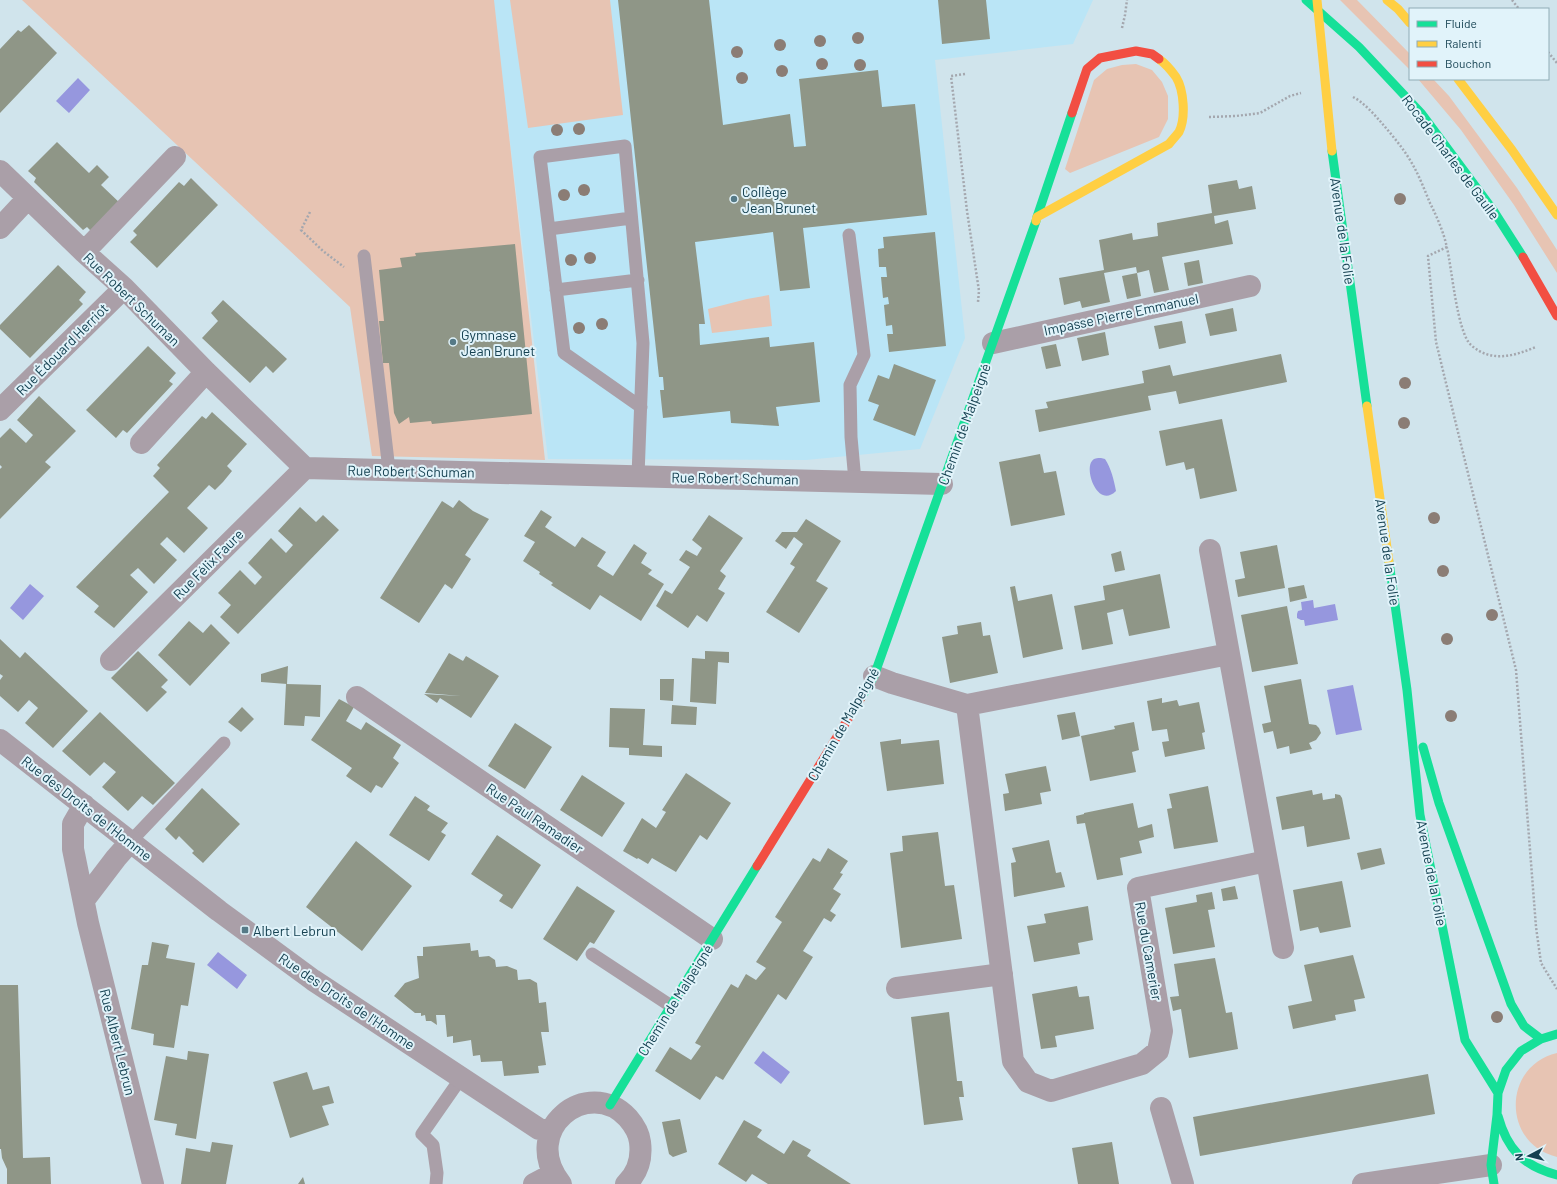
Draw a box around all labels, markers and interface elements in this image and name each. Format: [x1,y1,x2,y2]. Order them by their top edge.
legend [1409,8,1549,80]
text: Fluide [1445,16,1477,30]
text: Ralenti [1445,36,1482,50]
text: Bouchon [1445,56,1491,70]
street label: Rocade Charles de Gaulle [1399,91,1503,223]
street label: Avenue de la Folie [1327,177,1359,285]
place label: Collège Jean Brunet [742,183,816,216]
marker: Collège Jean Brunet [729,194,739,204]
street label: Rue Robert Schuman [80,249,184,349]
street label: Impasse Pierre Emmanuel [1042,289,1200,339]
street label: Rue Édouard Herriot [12,299,112,399]
place label: Gymnase Jean Brunet [461,326,535,359]
marker: Gymnase Jean Brunet [448,337,458,347]
street label: Chemin de Malpeigné [934,361,994,487]
street label: Rue Robert Schuman [347,461,475,481]
street label: Rue Robert Schuman [671,468,799,488]
street label: Avenue de la Folie [1372,498,1404,606]
street label: Rue Félix Faure [169,525,247,603]
street label: Chemin de Malpeigné [804,664,882,784]
street label: Rue des Droits de l'Homme [18,752,156,864]
street label: Rue Paul Ramadier [483,779,587,857]
street label: Avenue de la Folie [1413,819,1451,927]
street label: Rue du Camerier [1132,900,1166,1002]
place label: Albert Lebrun [253,922,336,939]
marker: Albert Lebrun [240,925,250,935]
street label: Chemin de Malpeigné [634,941,716,1059]
street label: Rue des Droits de l'Homme [276,949,418,1053]
street label: Rue Albert Lebrun [97,987,139,1097]
north arrow [1509,1136,1549,1176]
text: N [1512,1153,1525,1162]

